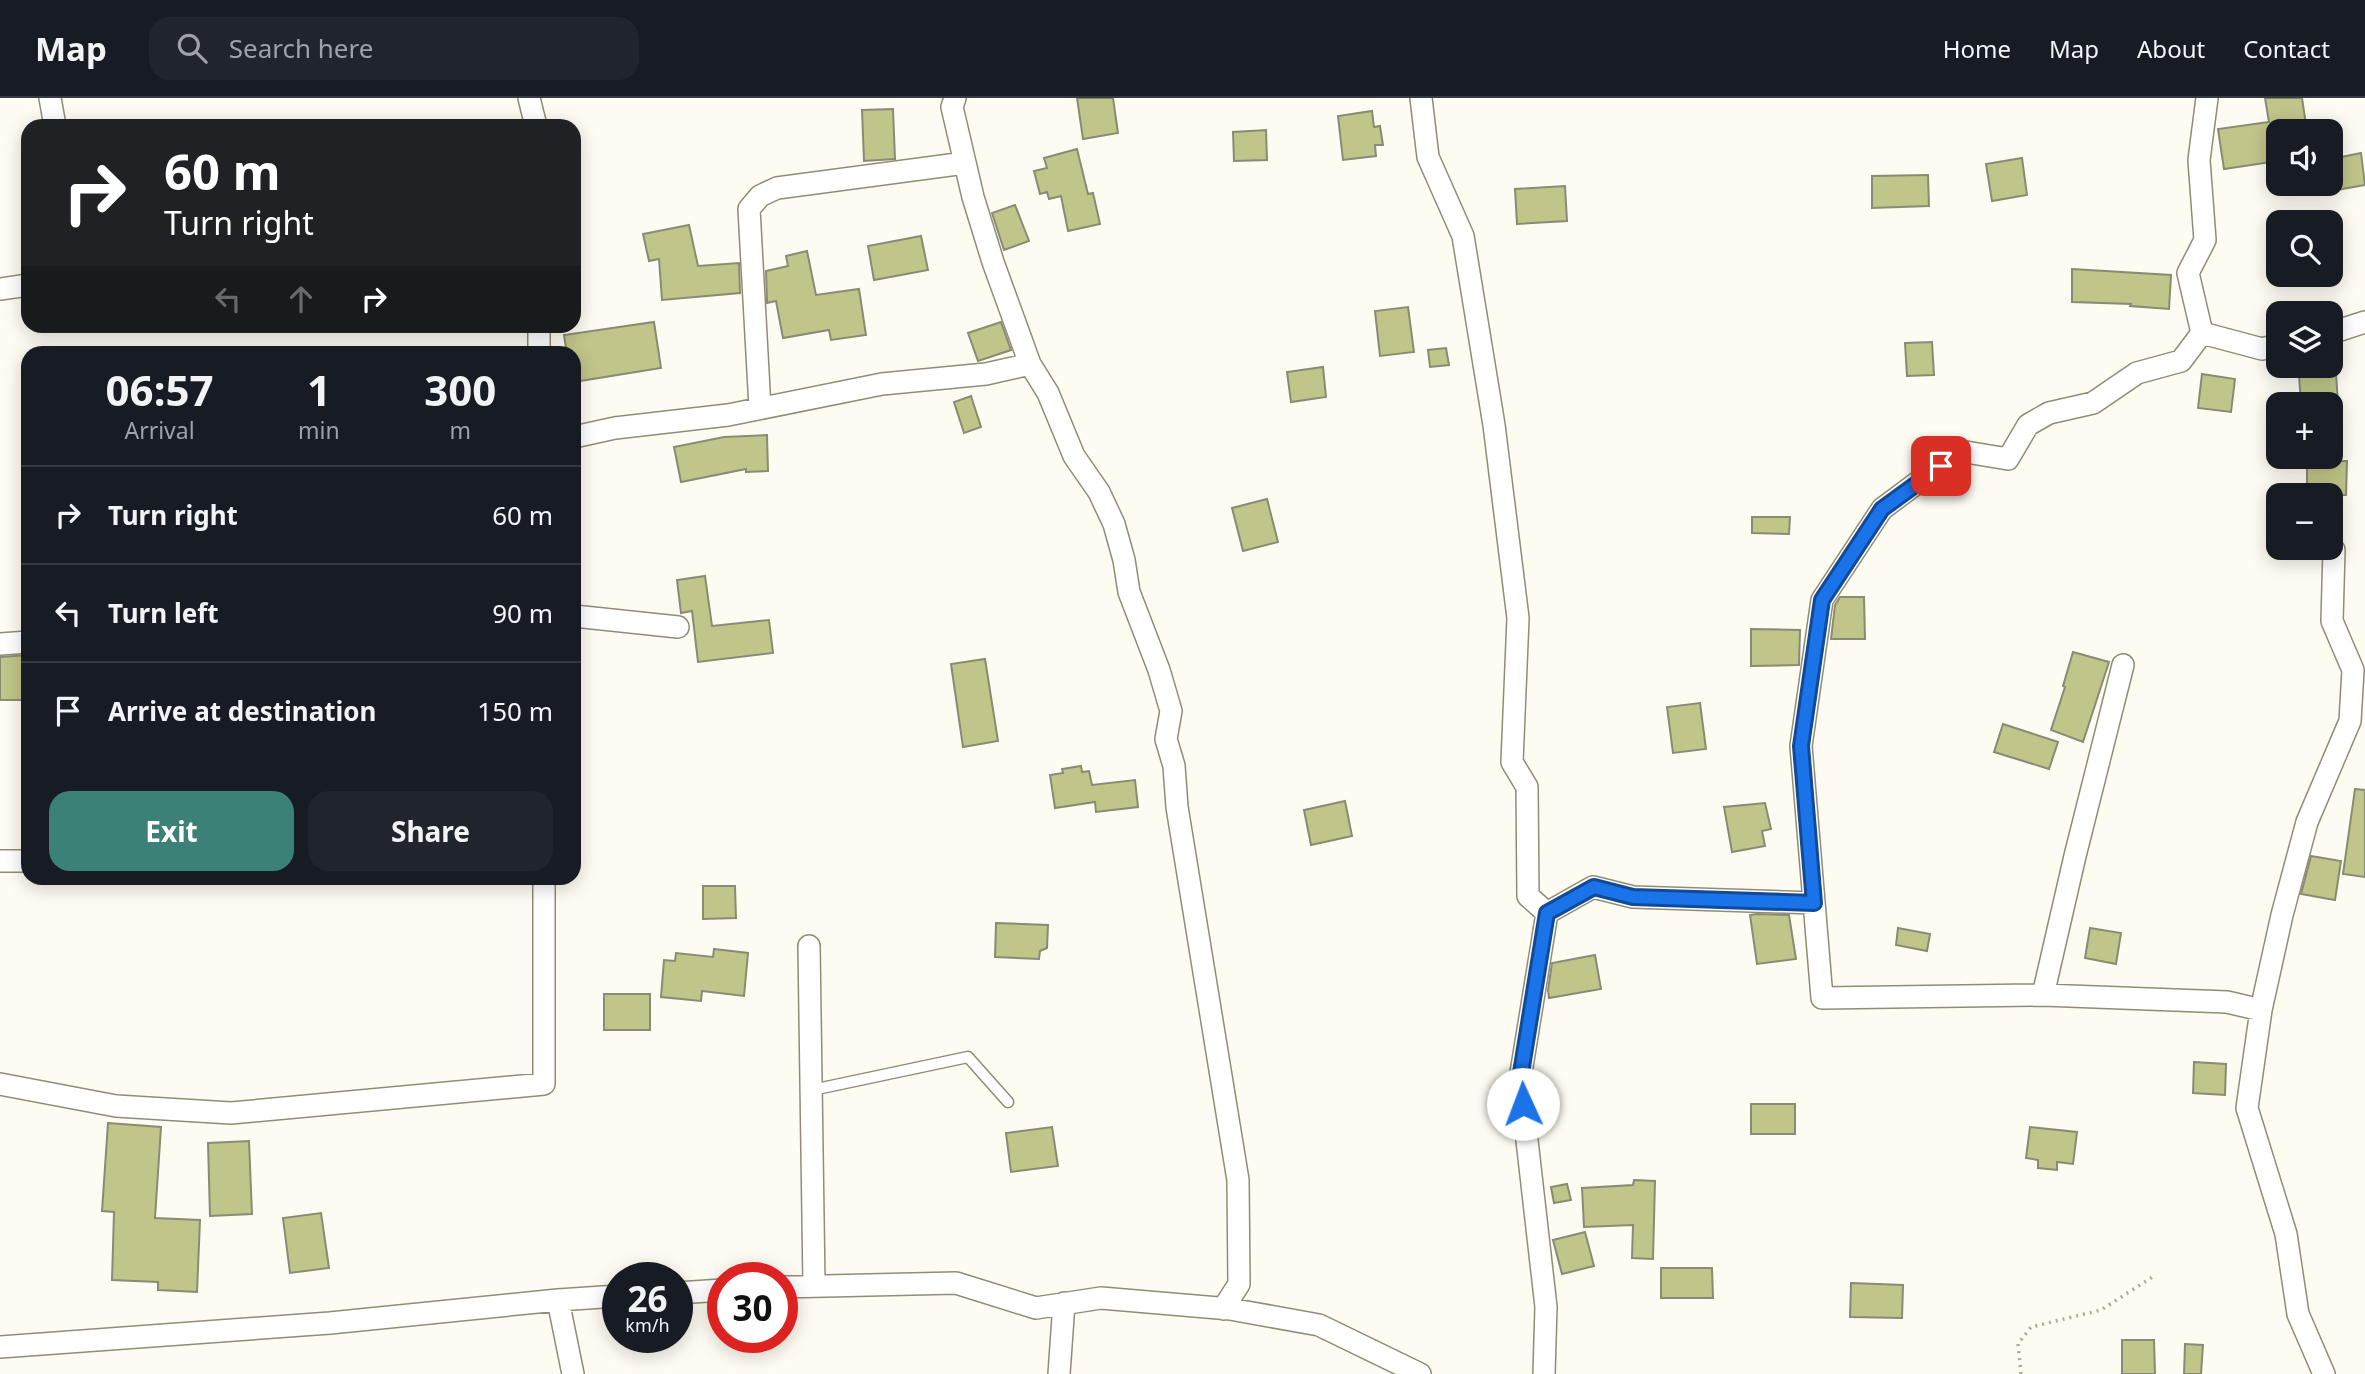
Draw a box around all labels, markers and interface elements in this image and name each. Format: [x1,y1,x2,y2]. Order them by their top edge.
search box [149,17,639,80]
text: Map [35,26,107,71]
icon: search [173,29,211,67]
text: Search here [229,30,373,66]
text: Home [1943,32,2011,65]
text: Map [2049,32,2099,65]
text: About [2137,32,2205,65]
text: Contact [2243,32,2330,65]
map controls [2266,119,2343,560]
button: sound [2266,119,2343,196]
text: 60 m [164,138,281,204]
icon: right [49,147,140,238]
text: Turn right [164,201,314,244]
button: search [2266,210,2343,287]
icon: left [209,280,247,318]
icon: ahead [282,280,320,318]
icon: right [355,280,393,318]
button: layers [2266,301,2343,378]
text: 06:57 [106,361,213,418]
text: 1 [307,361,331,418]
text: 300 [424,361,496,418]
button: + [2266,392,2343,469]
text: Arrival [124,414,195,446]
text: min [298,414,340,446]
text: m [450,414,471,446]
pin [1911,436,1971,496]
icon: arrive [1922,447,1960,485]
button: − [2266,483,2343,560]
icon: right [49,496,87,534]
text: Turn right [108,497,238,533]
text: 60 m [492,497,553,533]
icon: left [49,594,87,632]
text: Turn left [108,595,219,631]
text: 90 m [492,595,553,631]
icon: arrive [49,692,87,730]
text: Arrive at destination [108,693,377,729]
text: 150 m [477,693,553,729]
button: Exit [49,791,294,871]
button: Share [308,791,553,871]
position arrow [1486,1067,1560,1141]
speed limit sign: 30 [707,1262,798,1353]
text: 26 [627,1275,668,1322]
text: km/h [625,1313,670,1337]

